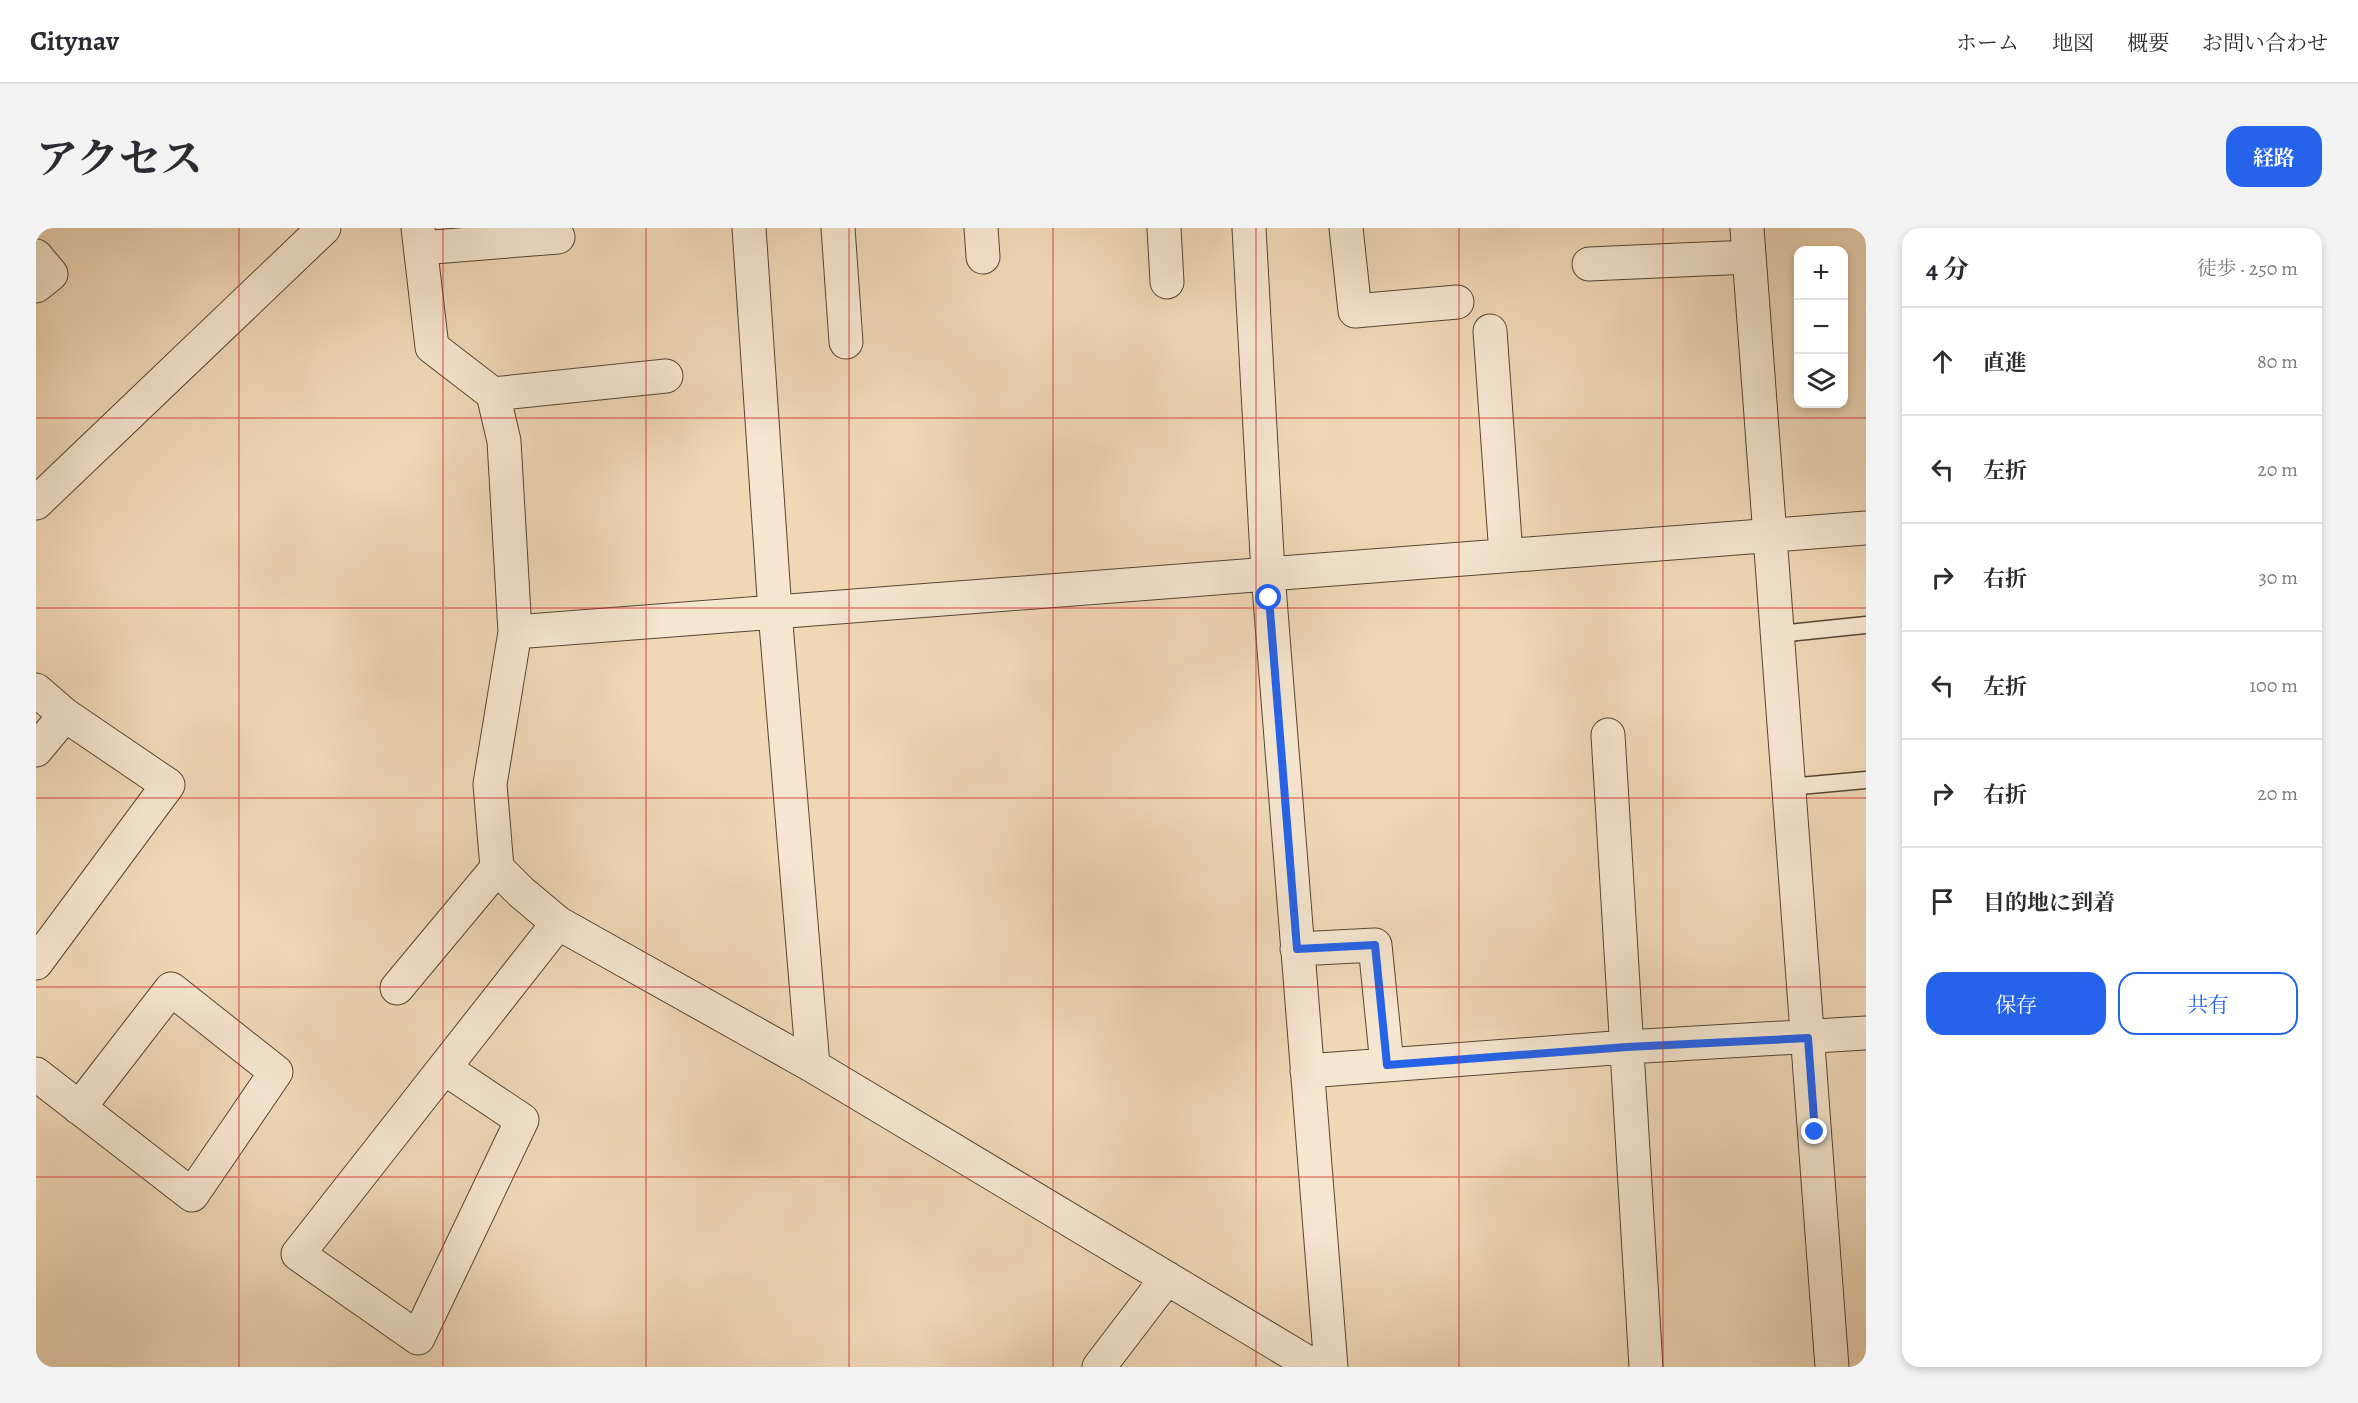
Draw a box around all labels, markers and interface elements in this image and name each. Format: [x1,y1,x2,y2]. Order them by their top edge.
text: Citynav [30,22,119,60]
text: ホーム [1956,29,2019,57]
text: 地図 [2052,29,2094,57]
text: 概要 [2127,29,2169,57]
text: お問い合わせ [2202,29,2328,57]
button: 経路 [2226,126,2322,187]
text: アクセス [36,130,203,187]
map controls [1794,246,1848,408]
button: + [1794,246,1848,300]
text: 4 分 [1926,252,1969,287]
text: 徒歩 · 250 m [2197,255,2298,282]
button: − [1794,300,1848,354]
icon: ahead [1926,345,1959,378]
text: 直進 [1983,348,2027,378]
text: 80 m [2257,348,2298,375]
button: layers [1794,354,1848,408]
icon: left [1926,453,1959,486]
text: 左折 [1983,456,2027,486]
text: 20 m [2257,456,2298,483]
icon: right [1926,561,1959,594]
text: 右折 [1983,564,2027,594]
text: 30 m [2258,564,2298,591]
route start [1255,584,1281,610]
icon: left [1926,669,1959,702]
text: 左折 [1983,672,2027,702]
text: 100 m [2249,672,2298,699]
icon: right [1926,777,1959,810]
text: 右折 [1983,780,2027,810]
text: 20 m [2257,780,2298,807]
icon: arrive [1926,885,1959,918]
text: 目的地に到着 [1983,888,2115,918]
button: 保存 [1926,972,2106,1035]
button: 共有 [2118,972,2298,1035]
route end [1801,1118,1827,1144]

